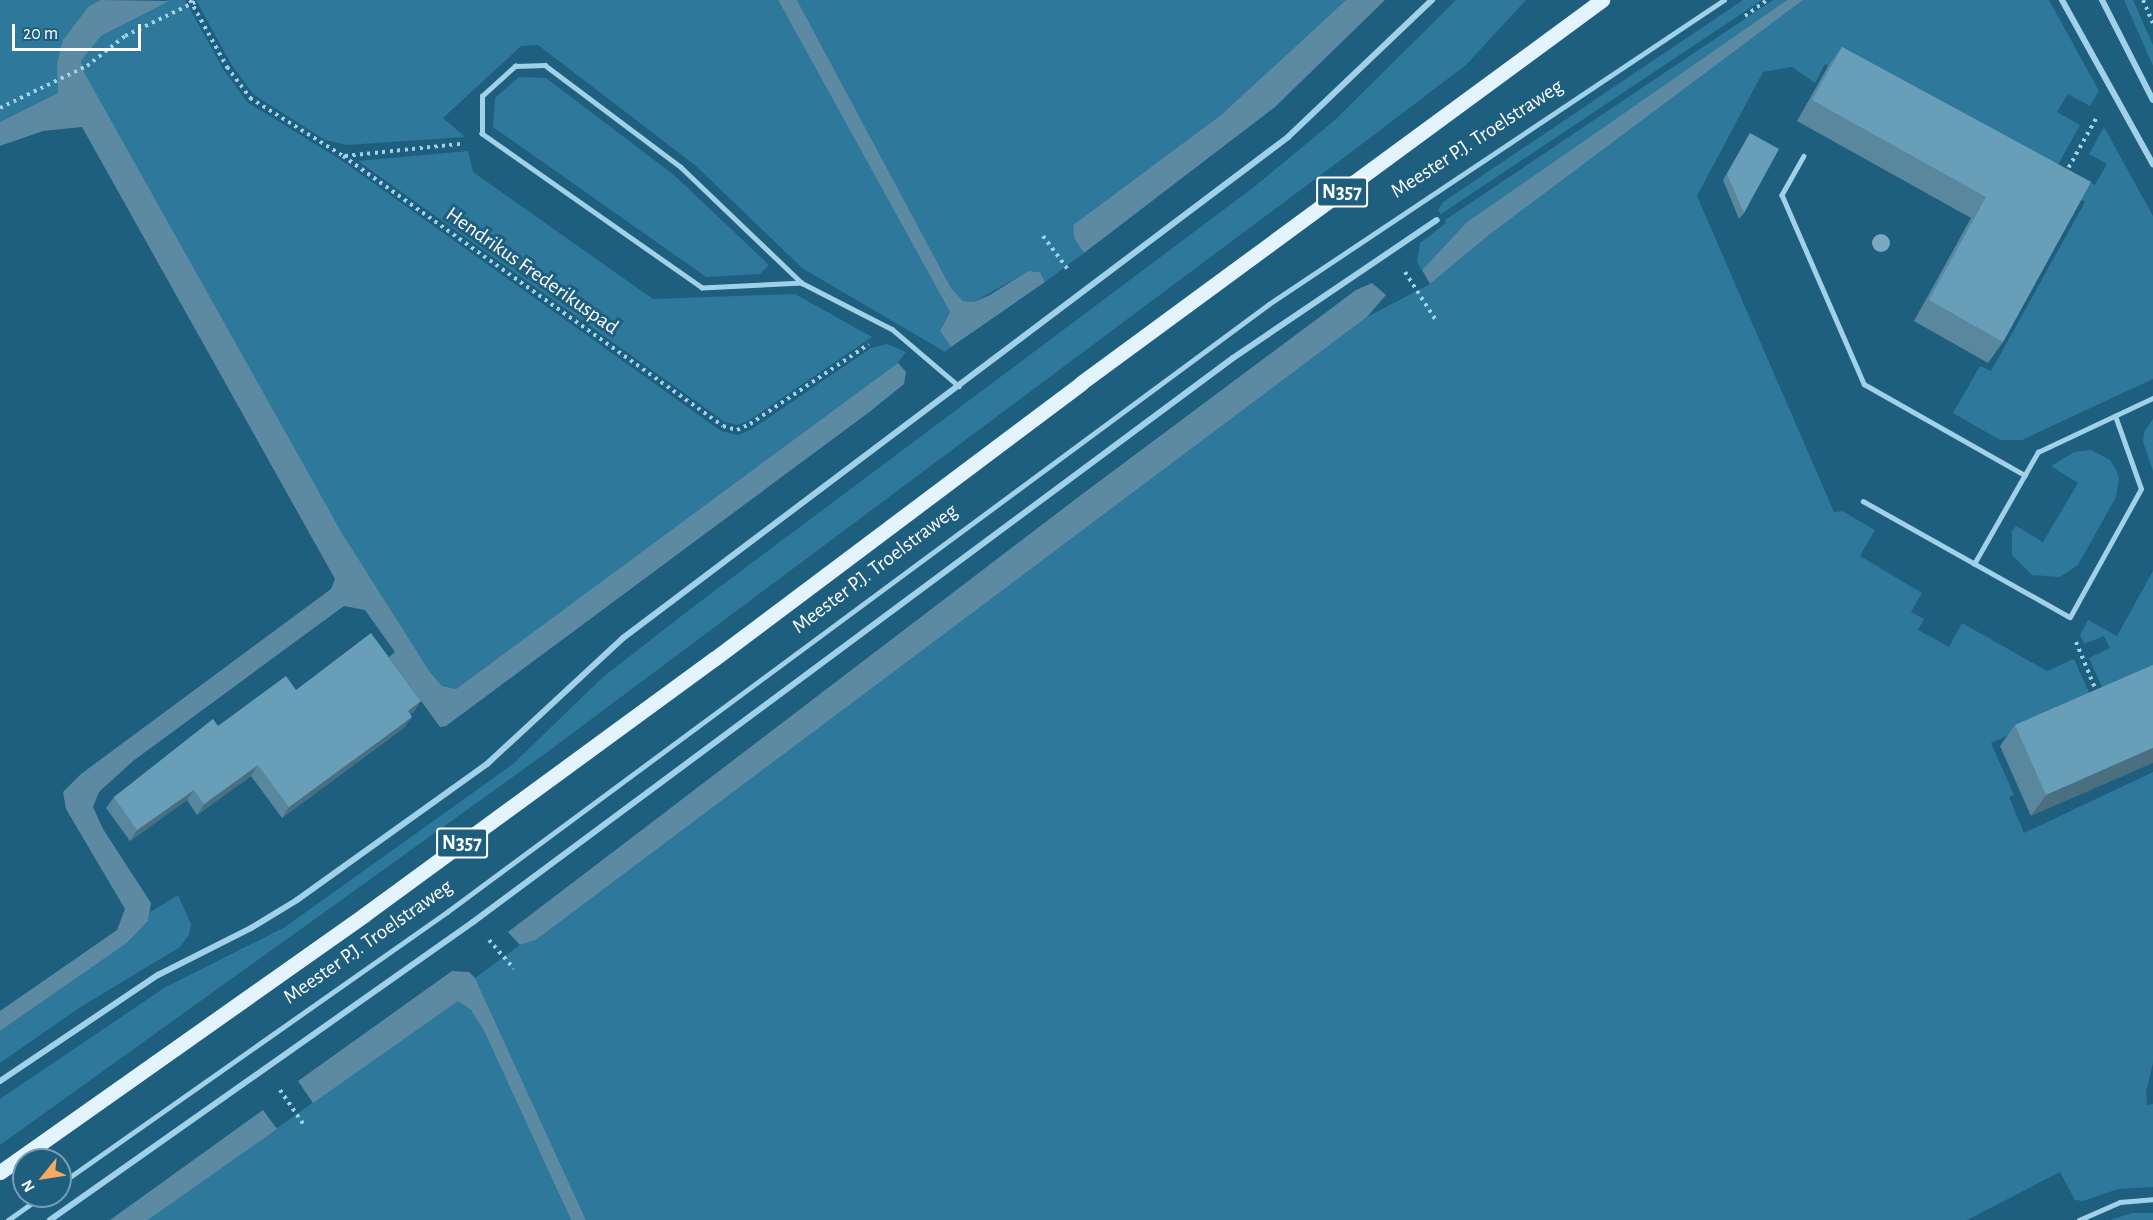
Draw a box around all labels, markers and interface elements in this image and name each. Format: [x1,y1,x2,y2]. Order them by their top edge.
scale bar [15,12,144,50]
text: 20 m [23,25,58,43]
street label: Meester P.J. Troelstraweg [1386,74,1568,204]
road number: N357 [1315,175,1369,209]
street label: Hendrikus Frederikuspad [441,202,623,340]
street label: Meester P.J. Troelstraweg [787,499,963,639]
road number: N357 [435,826,489,860]
street label: Meester P.J. Troelstraweg [279,874,457,1010]
north arrow [12,1148,72,1208]
text: N [18,1177,38,1195]

